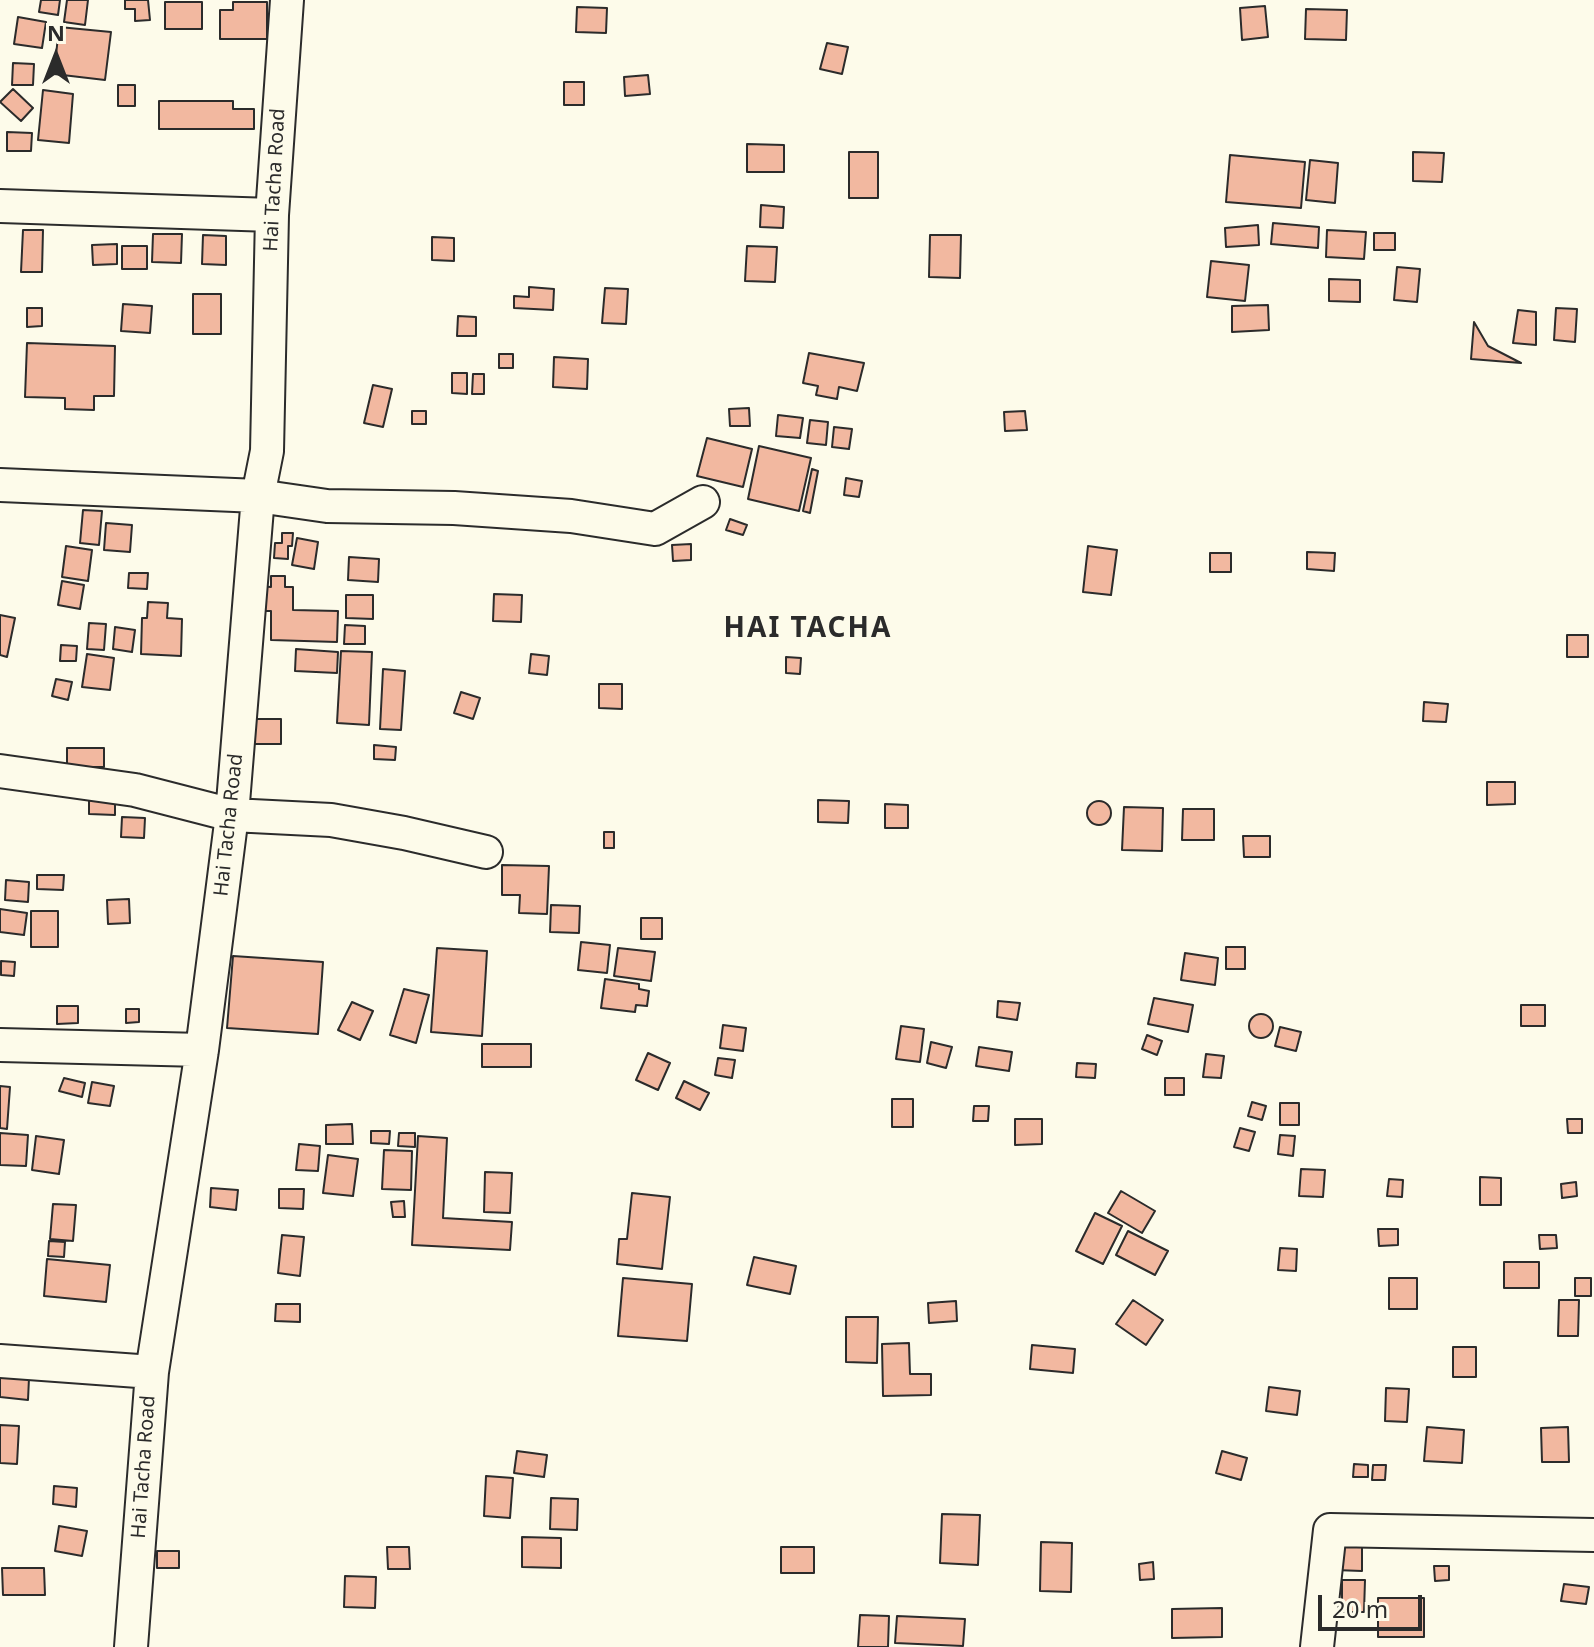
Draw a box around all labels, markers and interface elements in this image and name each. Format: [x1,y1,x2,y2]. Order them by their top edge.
north arrow [16,16,96,96]
text: N [47,17,65,47]
street label: Hai Tacha Road [259,108,291,252]
district label: HAI TACHA [724,612,892,646]
street label: Hai Tacha Road [210,752,248,898]
street label: Hai Tacha Road [127,1395,161,1539]
scale bar [1322,1579,1426,1629]
text: 20 m [1332,1592,1388,1625]

